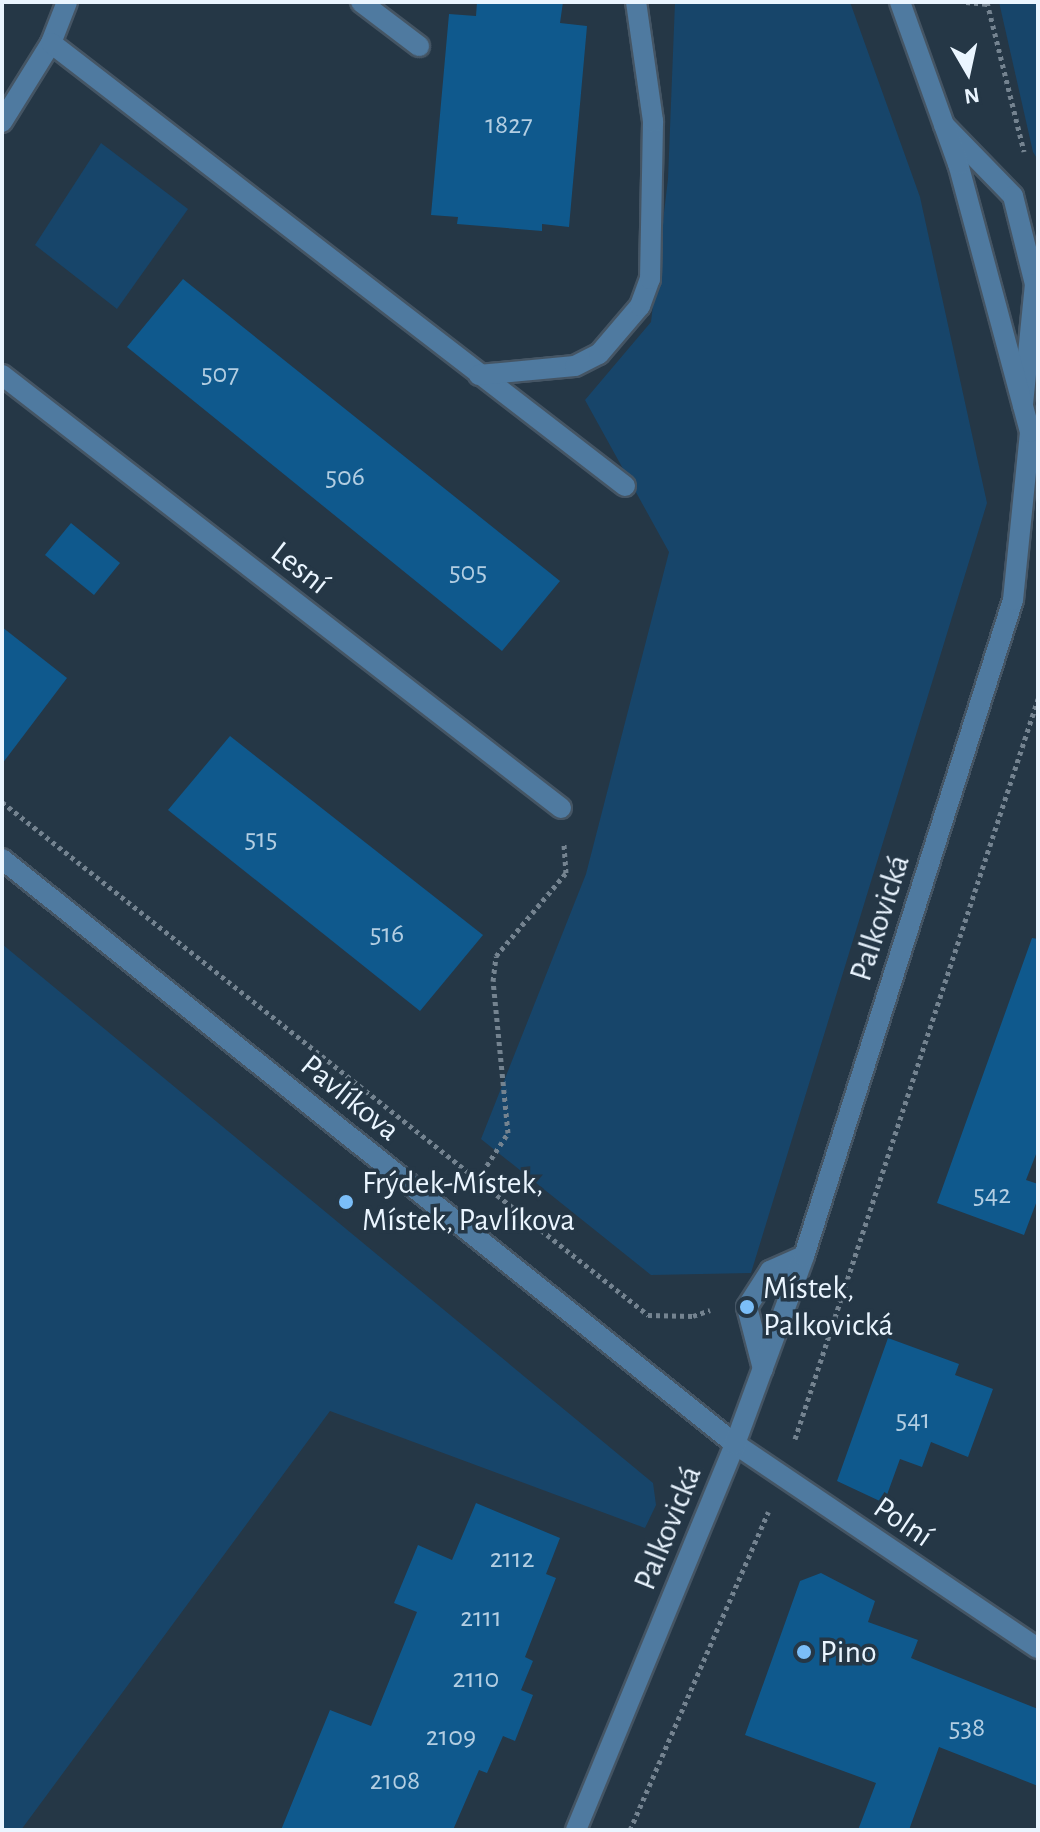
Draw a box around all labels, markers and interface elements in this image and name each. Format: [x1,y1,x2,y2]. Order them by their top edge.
north arrow [928,32,1008,112]
text: N [962,84,981,108]
house number: 1827 [485,108,533,142]
house number: 507 [201,357,239,391]
house number: 506 [325,460,365,494]
street label: Lesní [263,533,337,603]
house number: 505 [449,555,487,589]
house number: 515 [244,822,278,856]
street label: Palkovická [842,850,918,986]
house number: 516 [370,917,404,951]
street label: Pavlíkova [293,1046,407,1150]
place label: Frýdek-Místek, Místek, Pavlíkova [362,1165,575,1240]
house number: 542 [973,1178,1011,1212]
marker: Frýdek-Místek, Místek, Pavlíkova [337,1193,355,1211]
place label: Místek, Palkovická [763,1270,893,1345]
marker: Místek, Palkovická [738,1298,756,1316]
house number: 541 [896,1403,930,1437]
street label: Palkovická [626,1460,710,1596]
street label: Polní [866,1488,940,1556]
house number: 2112 [490,1542,534,1576]
house number: 2111 [460,1601,502,1635]
place label: Pino [820,1633,877,1671]
marker: Pino [795,1643,813,1661]
house number: 2110 [453,1662,499,1696]
house number: 538 [949,1711,985,1745]
house number: 2109 [426,1720,476,1754]
house number: 2108 [370,1764,420,1798]

